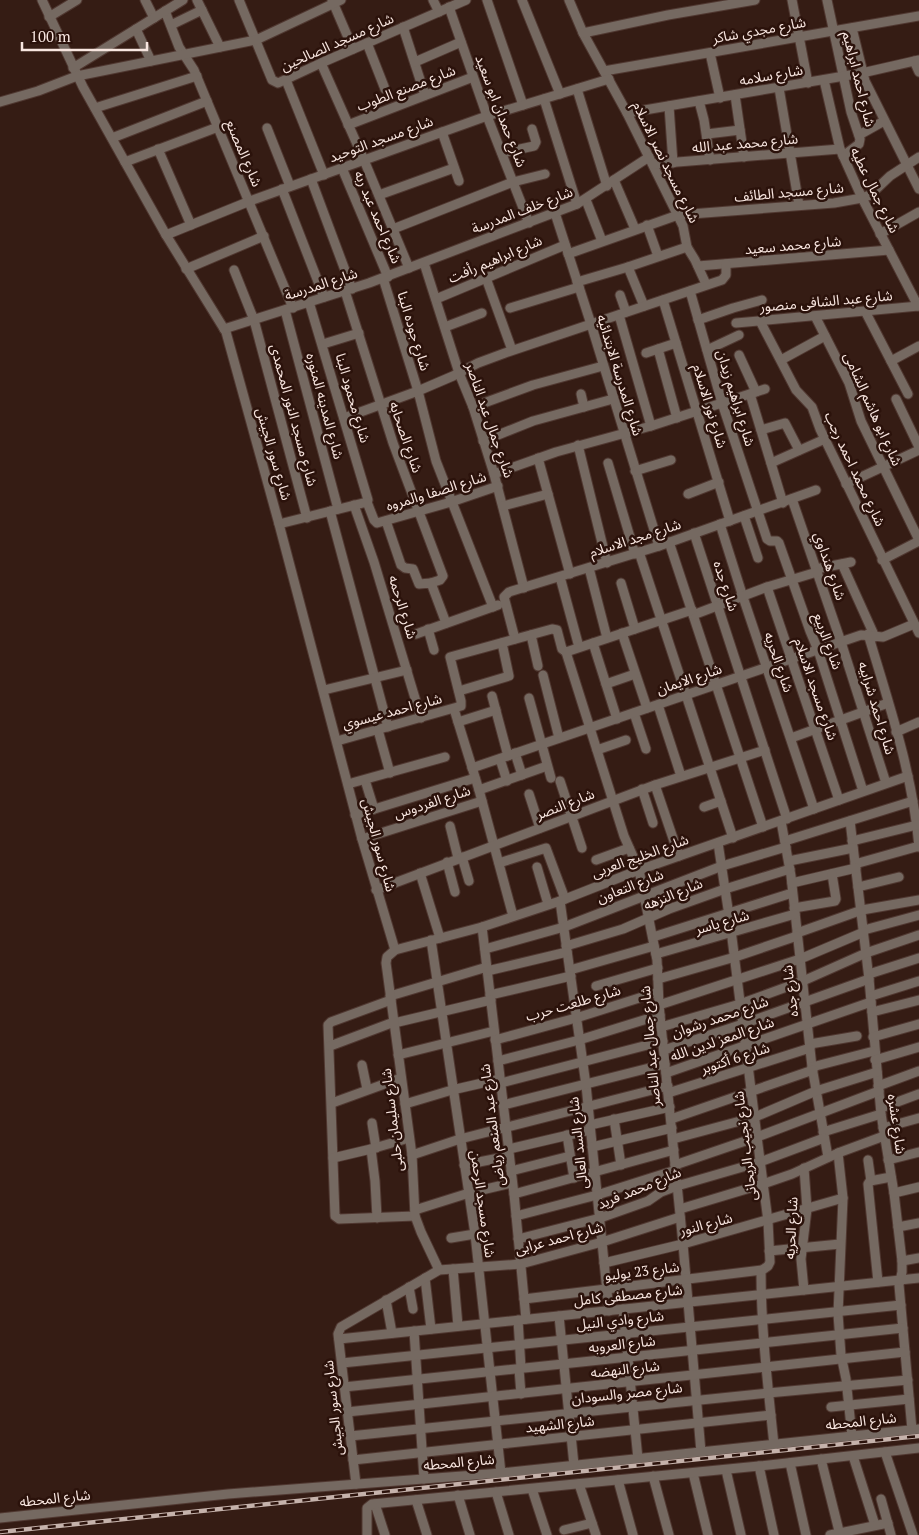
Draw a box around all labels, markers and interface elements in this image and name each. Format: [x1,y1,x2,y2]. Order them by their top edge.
street label: شارع مسجد الصالحين [277,8,397,77]
street label: شارع مجدي شاكر [710,12,808,49]
scale bar [22,20,148,52]
text: 100 m [30,26,71,46]
street label: شارع احمد ابراهيم [836,29,881,129]
street label: شارع حمدان ابو سعيد [469,52,532,170]
street label: شارع مصنع الطوب [354,60,459,117]
street label: شارع سلامه [738,60,805,91]
street label: شارع مسجد نصر الاسلام [627,98,704,227]
street label: شارع مسجد التوحيد [326,111,436,168]
street label: شارع المصنع [220,116,267,190]
street label: شارع محمد عبد الله [691,128,799,159]
street label: شارع جمال عطيه [845,144,904,237]
street label: شارع احمد عبد ربه [348,167,407,267]
street label: شارع مسجد الطائف [733,177,845,208]
street label: شارع خلف المدرسة [469,181,576,239]
street label: شارع ابراهيم رأفت [445,230,546,289]
street label: شارع محمد سعيد [744,231,842,260]
street label: شارع المدرسة [282,263,360,306]
street label: شارع عبد الشافى منصور [758,285,893,318]
street label: شارع جوده البنا [392,289,436,373]
street label: شارع المدرسة الابتدائيه [591,312,648,439]
street label: شارع مسجد النور المحمدى [264,342,323,489]
street label: شارع ابراهيم زيدان [711,347,760,449]
street label: شارع ابو هاشم الشامى [838,349,907,470]
street label: شارع المدينه المنوره [300,351,349,462]
street label: شارع محمود البنا [330,351,375,445]
street label: شارع جمال عبد الناصر [460,359,519,481]
street label: شارع نور الاسلام [687,361,732,451]
street label: شارع الصحابه [383,399,428,476]
street label: شارع سور الجيش [250,405,297,503]
street label: شارع محمد احمد رجب [819,408,890,530]
street label: شارع الصفا والمروه [383,466,489,517]
street label: شارع مجد الاسلام [587,514,684,563]
street label: شارع هنداوي [808,529,851,603]
street label: شارع جده [707,558,744,614]
street label: شارع الرحمه [383,573,422,642]
street label: شارع الربيع [808,610,848,673]
street label: شارع الحريه [758,629,799,695]
street label: شارع مسجد الاسلام [788,635,843,743]
street label: شارع الايمان [654,658,725,700]
street label: شارع احمد شرابيه [852,659,901,757]
street label: شارع احمد عيسوي [340,688,444,735]
street label: شارع الفردوس [391,780,473,825]
street label: شارع النصر [532,784,598,826]
street label: شارع سور الجيش [356,796,401,894]
street label: شارع الخليج العربى [589,829,692,884]
street label: شارع التعاون [594,864,667,909]
street label: شارع النزهه [640,873,706,916]
street label: شارع ياسر [692,905,752,940]
street label: شارع جده [777,964,804,1018]
street label: شارع طلعت حرب [523,980,623,1027]
street label: شارع جمال عبد الناصر [635,985,666,1108]
street label: شارع محمد رشوان [669,991,771,1044]
street label: شارع المعز لدين الله [667,1012,777,1067]
street label: شارع 6 أكتوبر [697,1037,773,1080]
street label: شارع عبد المنعم رياض [475,1063,510,1187]
street label: شارع سليمان حلبى [376,1067,409,1173]
street label: شارع نجيب الريحانى [728,1090,763,1202]
street label: شارع عشره [882,1093,911,1155]
street label: شارع السد العالى [563,1096,594,1190]
street label: شارع مسجد الرحمن [465,1149,500,1259]
street label: شارع محمد فريد [594,1162,684,1215]
street label: شارع الحريه [779,1196,804,1260]
street label: شارع النور [676,1207,735,1242]
street label: شارع احمد عرابى [513,1217,606,1260]
street label: شارع 23 يوليو [603,1256,681,1287]
street label: شارع مصطفى كامل [573,1279,684,1312]
street label: شارع وادي النيل [575,1305,665,1336]
street label: شارع العروبه [587,1331,657,1358]
street label: شارع النهضه [589,1355,661,1384]
street label: شارع سور الجيش [318,1359,349,1457]
street label: شارع مصر والسودان [570,1377,684,1410]
street label: شارع المحطه [824,1407,898,1436]
street label: شارع الشهيد [524,1410,596,1439]
street label: شارع المحطه [423,1449,496,1476]
street label: شارع المحطه [18,1484,92,1513]

